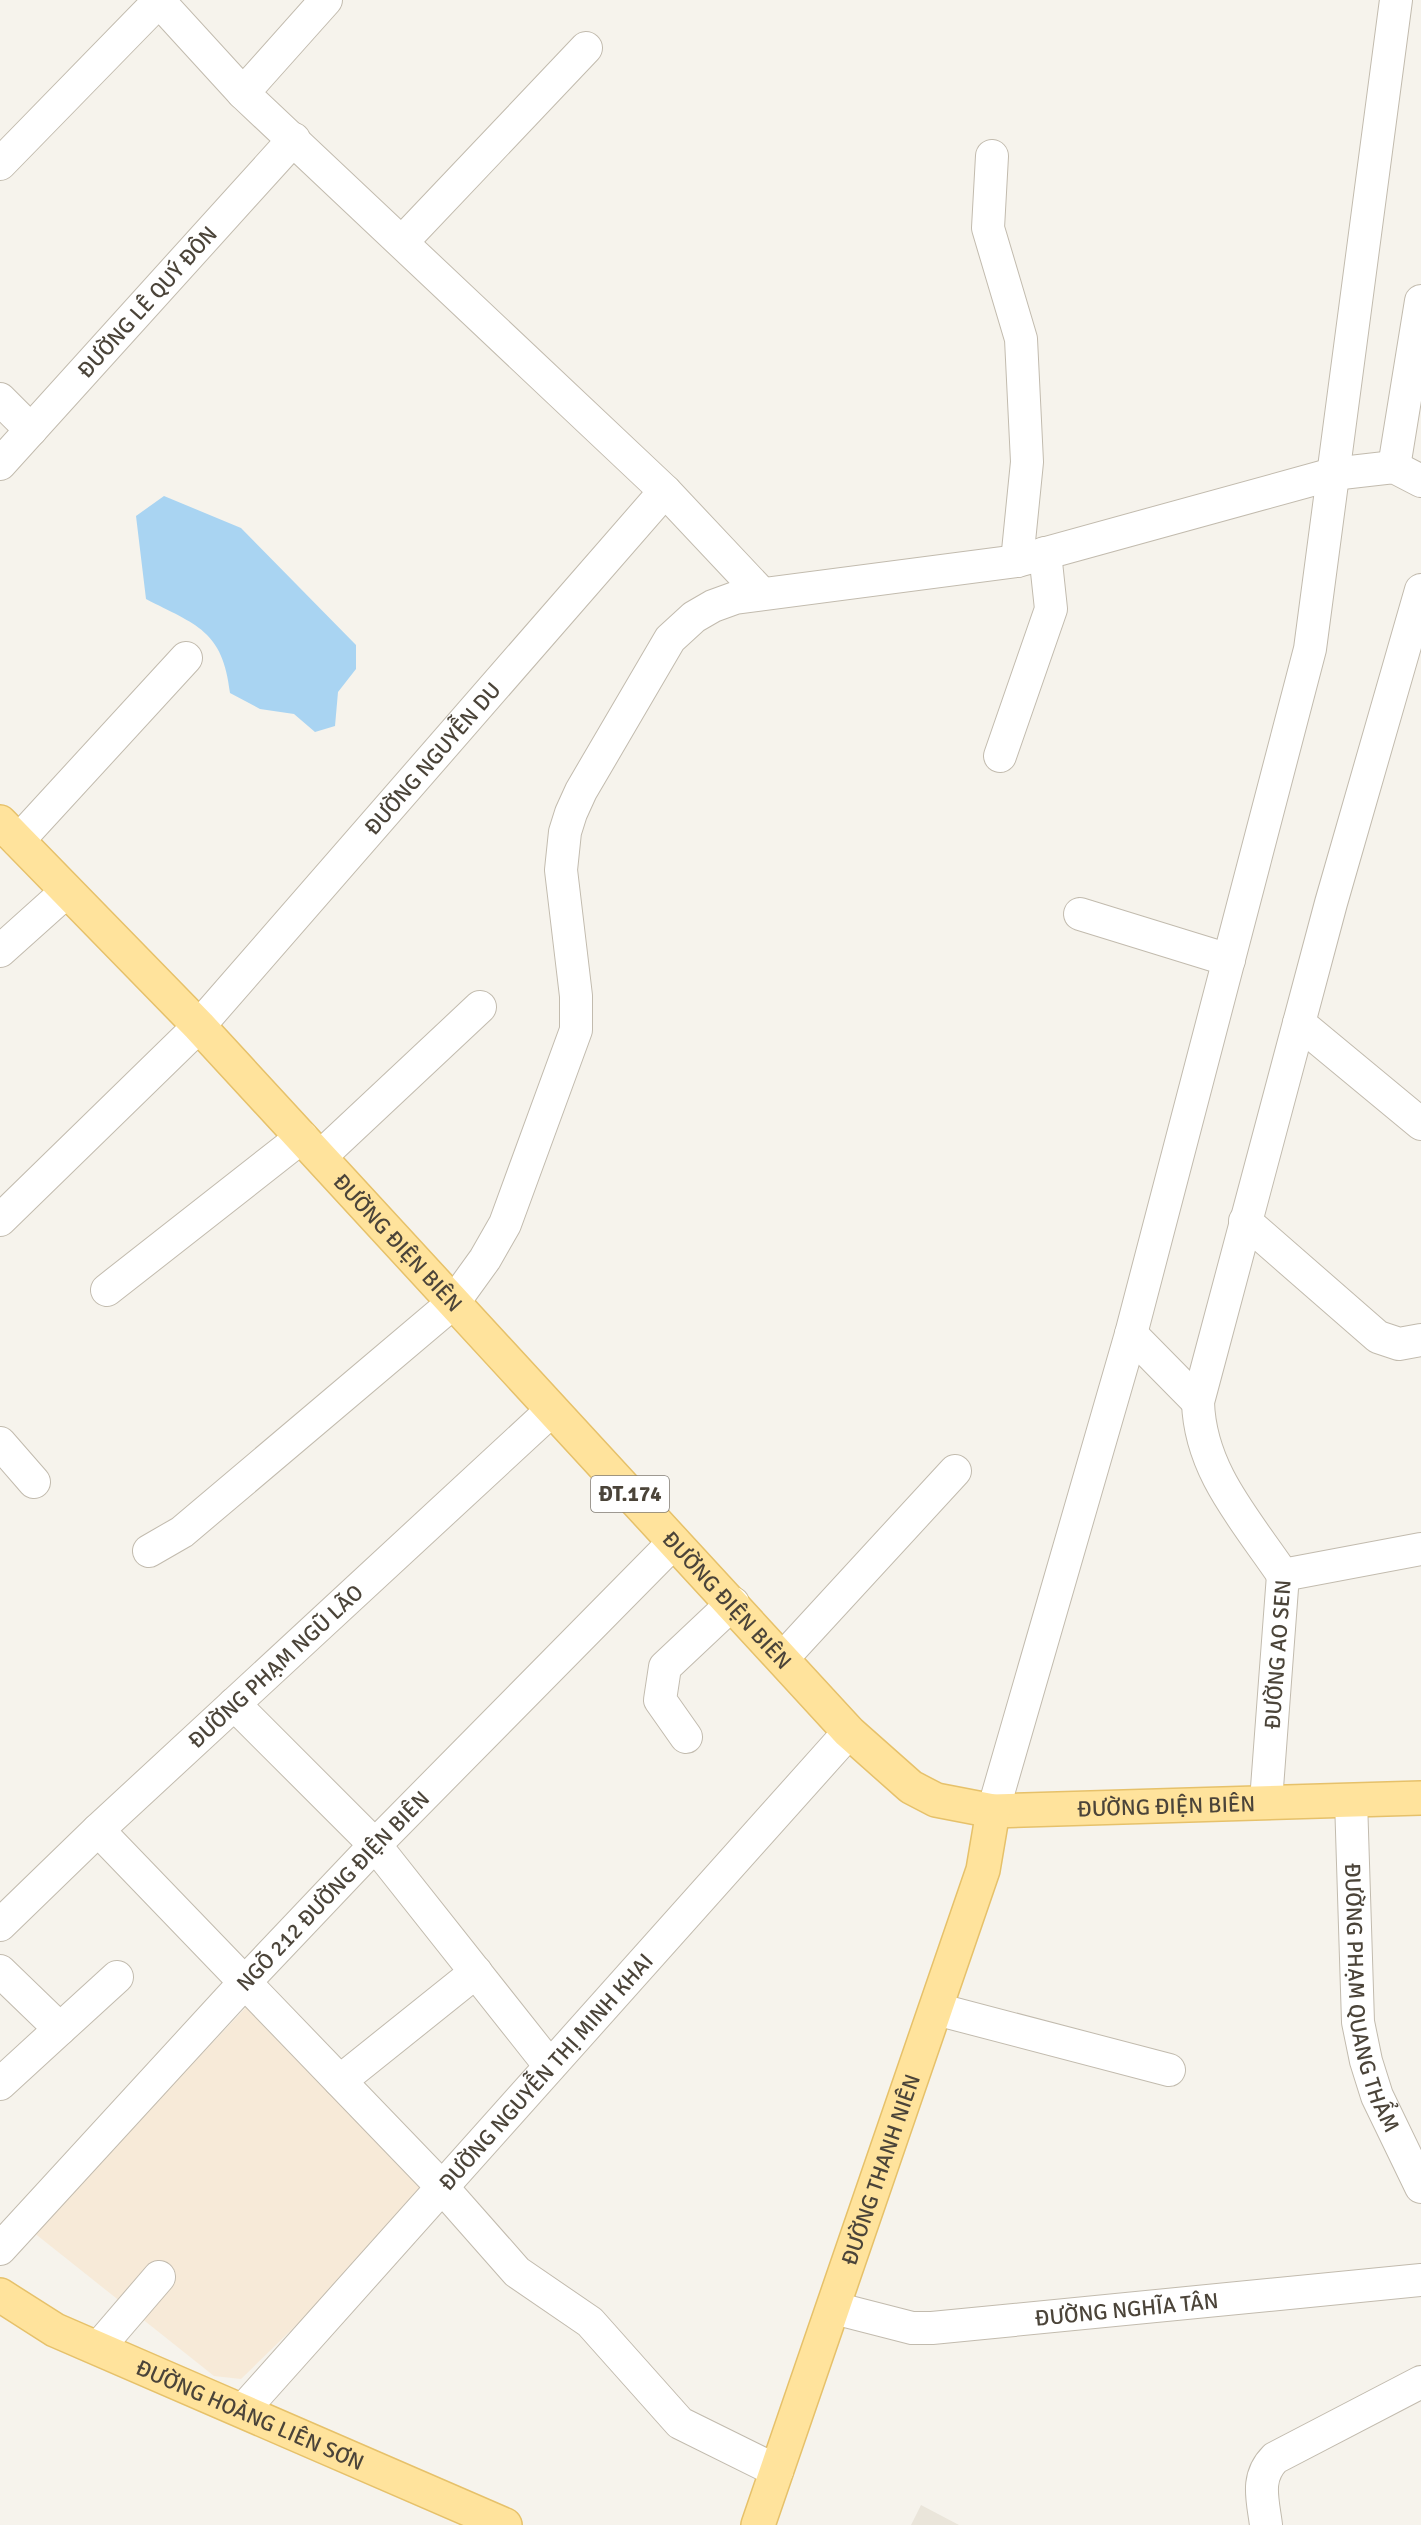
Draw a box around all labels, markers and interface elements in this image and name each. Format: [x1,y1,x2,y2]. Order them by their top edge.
street label: ĐƯỜNG LÊ QUÝ ĐÔN [71,220,222,383]
street label: ĐƯỜNG NGUYỄN DU [358,676,506,840]
street label: ĐƯỜNG ĐIỆN BIÊN [328,1168,468,1317]
road number: ĐT.174 [591,1476,669,1512]
street label: ĐƯỜNG ĐIỆN BIÊN [657,1525,798,1675]
street label: ĐƯỜNG PHẠM NGŨ LÃO [182,1578,368,1754]
street label: ĐƯỜNG AO SEN [1258,1579,1296,1730]
street label: NGÕ 212 ĐƯỜNG ĐIỆN BIÊN [230,1785,435,1996]
street label: ĐƯỜNG ĐIỆN BIÊN [1077,1790,1256,1822]
street label: ĐƯỜNG PHẠM QUANG THẨM [1339,1862,1406,2136]
street label: ĐƯỜNG NGUYỄN THỊ MINH KHAI [433,1947,658,2196]
street label: ĐƯỜNG THANH NIÊN [835,2070,925,2269]
street label: ĐƯỜNG NGHĨA TÂN [1033,2286,1220,2331]
street label: ĐƯỜNG HOÀNG LIÊN SƠN [132,2353,368,2476]

